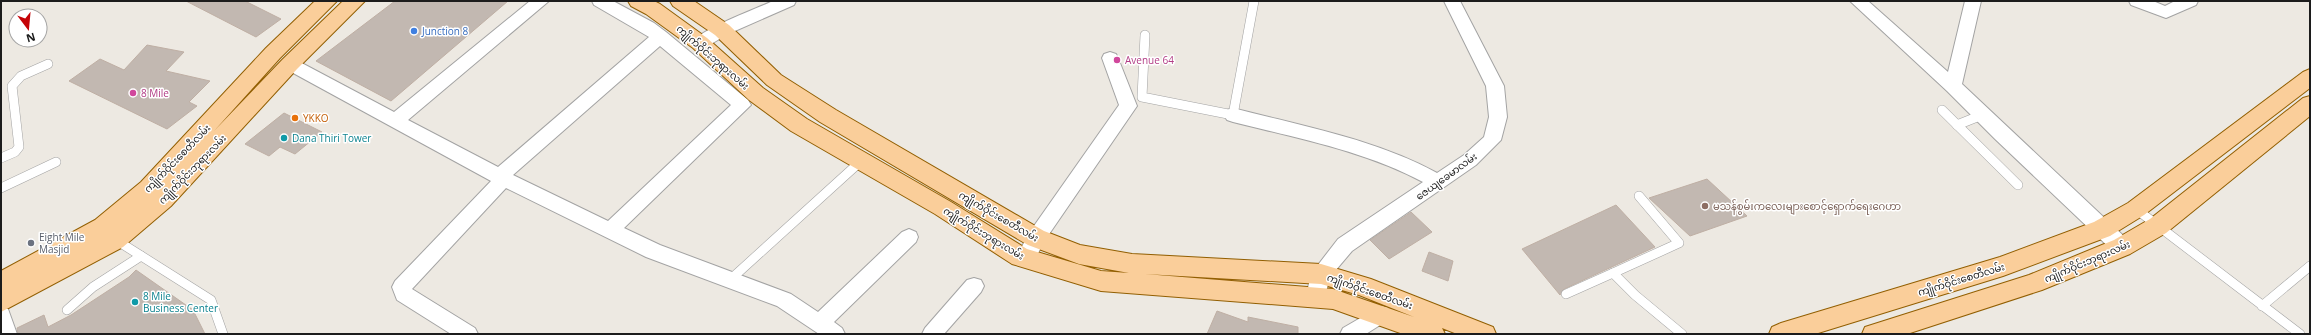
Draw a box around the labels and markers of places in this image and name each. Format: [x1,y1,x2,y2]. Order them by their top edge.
place label: Junction 8 [421,24,469,38]
marker: Junction 8 [409,26,419,36]
place label: Avenue 64 [1125,53,1174,67]
marker: Avenue 64 [1112,55,1122,65]
place label: 8 Mile [141,86,169,100]
marker: 8 Mile [128,88,138,98]
place label: YKKO [303,111,329,125]
marker: YKKO [290,113,300,123]
place label: Dana Thiri Tower [292,131,371,145]
marker: Dana Thiri Tower [279,133,289,143]
place label: မသန်စွမ်းကလေးများစောင့်ရှောက်ရေးဂေဟာ [1713,199,1902,215]
marker: မသန်စွမ်းကလေးများစောင့်ရှောက်ရေးဂေဟာ [1700,201,1710,211]
place label: Eight Mile Masjid [39,230,85,256]
marker: Eight Mile Masjid [26,238,36,248]
place label: 8 Mile Business Center [143,289,218,315]
marker: 8 Mile Business Center [130,297,140,307]

